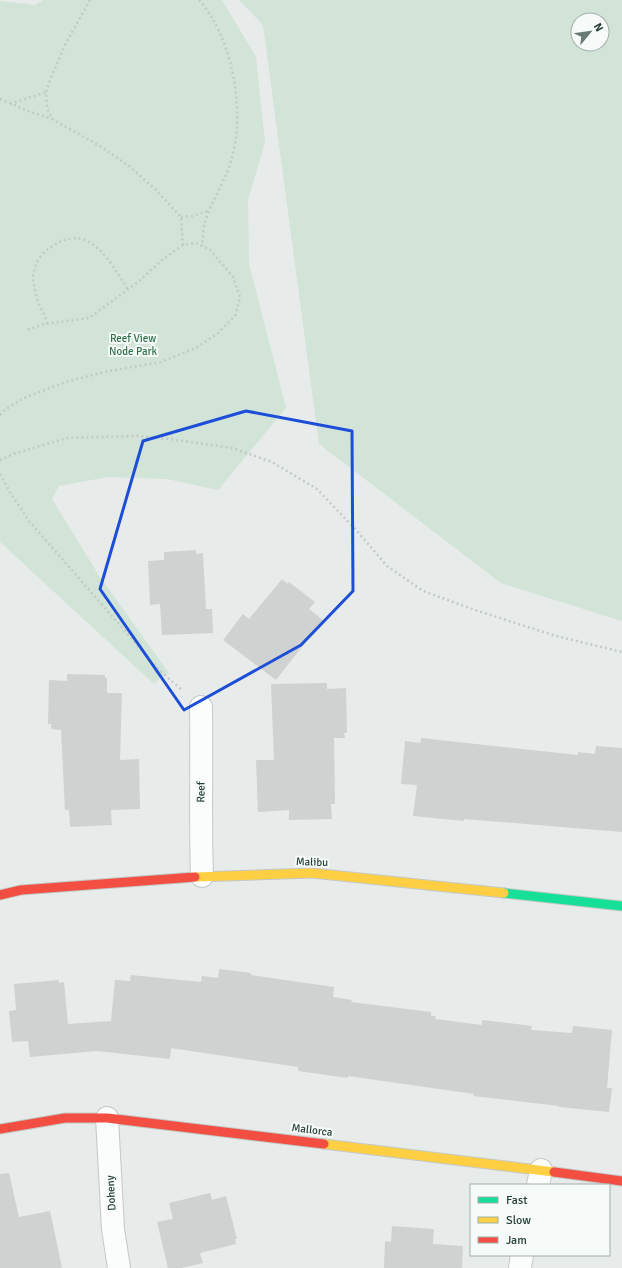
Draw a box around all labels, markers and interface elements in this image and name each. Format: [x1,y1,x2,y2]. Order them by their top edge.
north arrow [570,12,610,52]
text: N [591,21,606,34]
park label: Reef View Node Park [109,332,158,358]
street label: Reef [194,780,208,803]
street label: Malibu [296,855,328,869]
street label: Mallorca [291,1121,334,1139]
street label: Doheny [104,1174,118,1211]
legend [470,1184,610,1256]
text: Fast [506,1193,527,1208]
text: Slow [506,1213,531,1228]
text: Jam [506,1233,527,1248]

